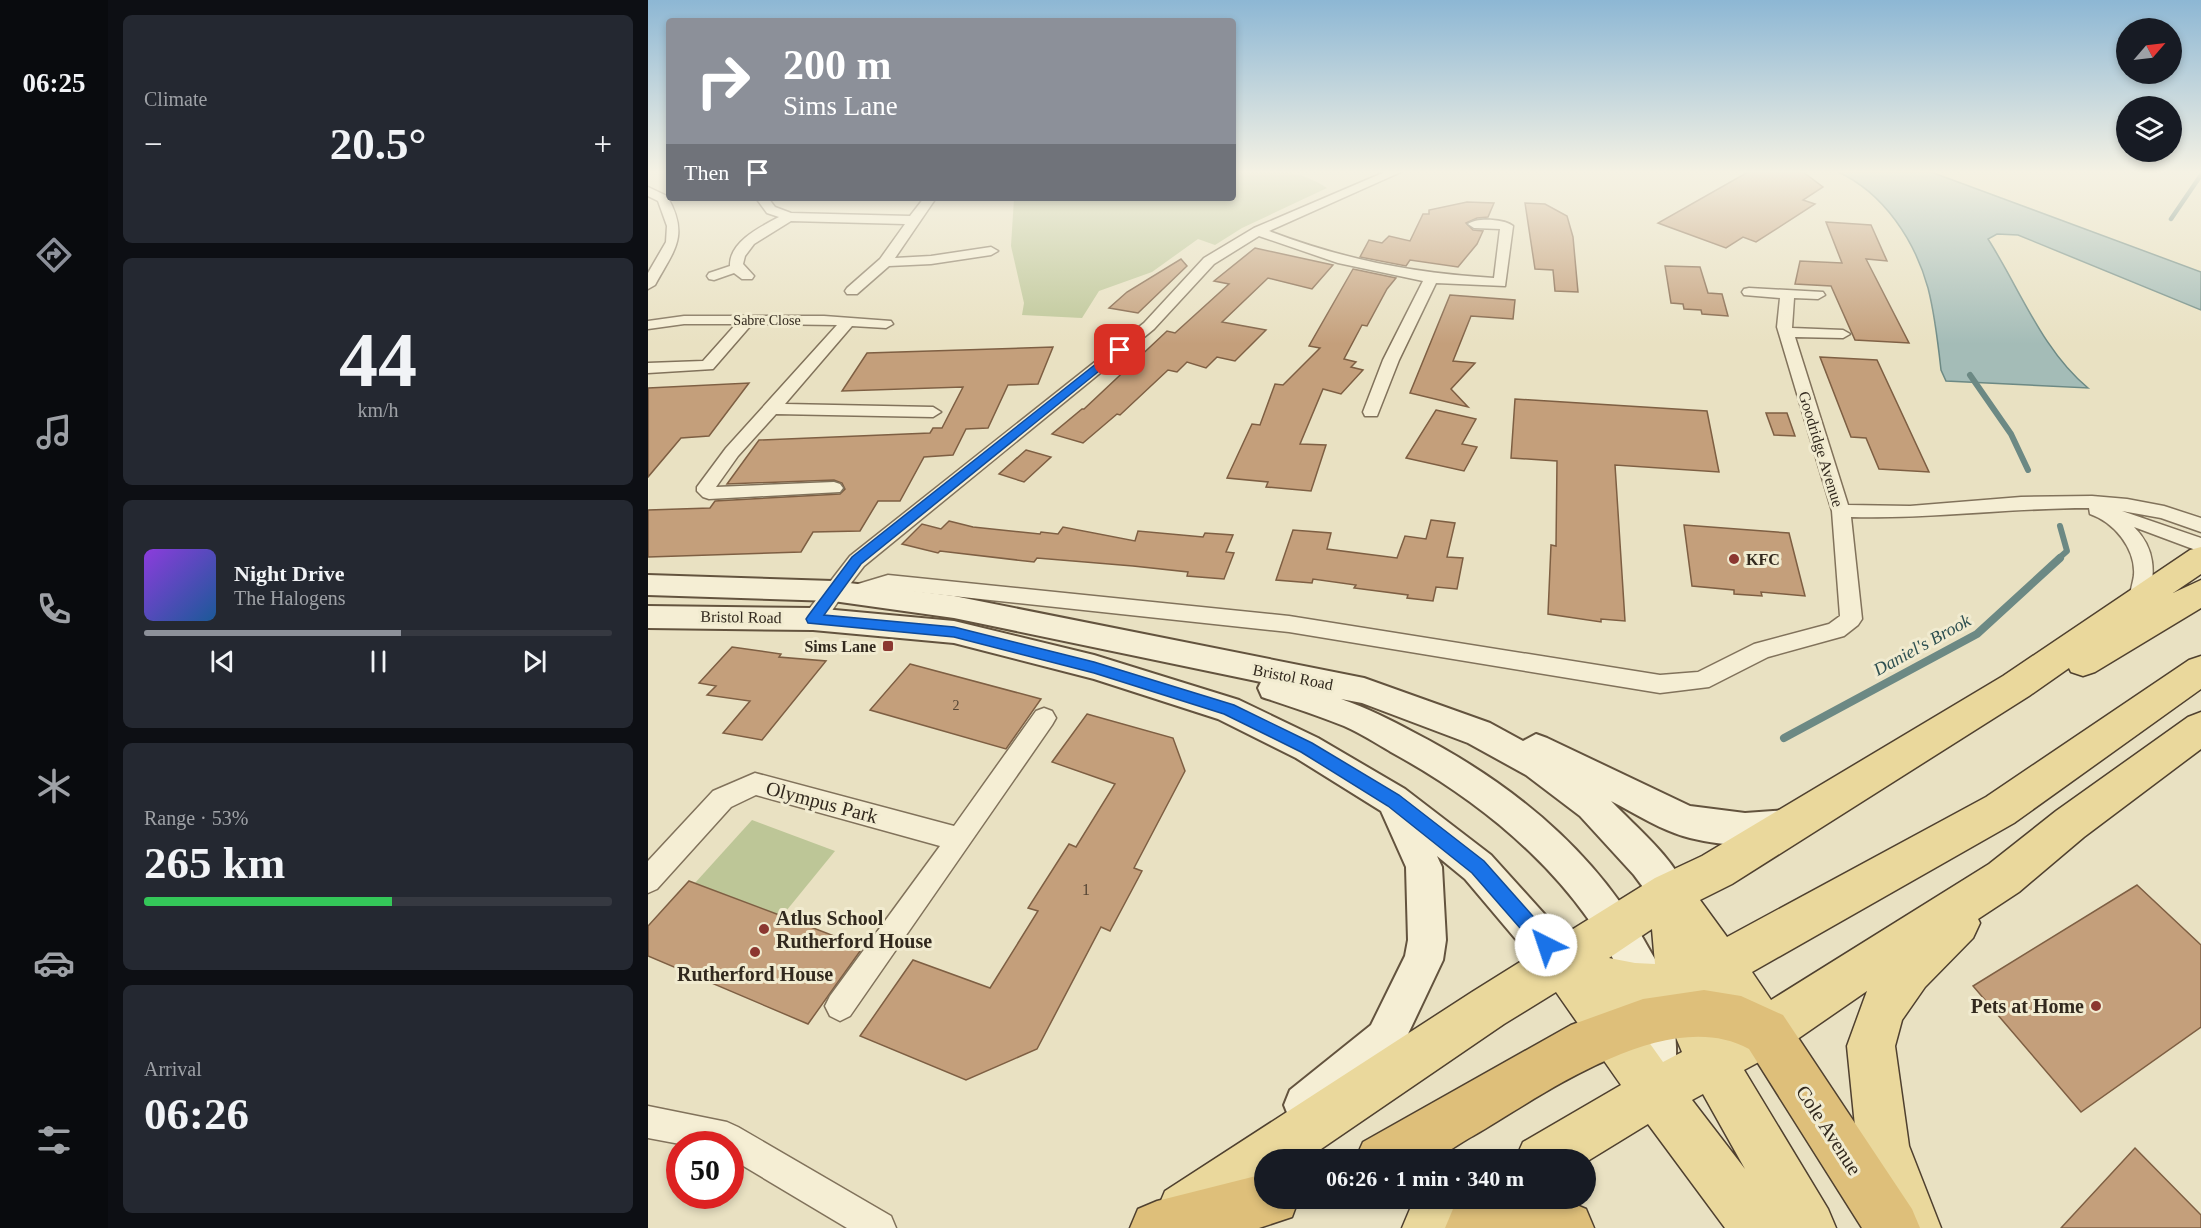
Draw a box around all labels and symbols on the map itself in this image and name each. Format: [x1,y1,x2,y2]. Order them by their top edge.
north arrow [2116,18,2182,84]
street label: Sabre Close [733,313,801,328]
pin [1094,324,1145,375]
street label: Goodridge Avenue [1794,389,1847,509]
place label: KFC [1746,551,1780,568]
marker: KFC [1727,552,1741,566]
street label: Bristol Road [700,608,782,626]
water label: Daniel's Brook [1869,610,1975,680]
place label: Sims Lane [804,638,876,655]
marker: Sims Lane [881,639,895,653]
street label: Bristol Road [1251,661,1335,693]
house number: 2 [953,698,960,713]
street label: Olympus Park [763,776,880,828]
house number: 1 [1082,881,1090,898]
place label: Atlus School Rutherford House [776,907,932,952]
position arrow [1514,913,1578,977]
marker: Atlus School Rutherford House [757,922,771,936]
marker: Rutherford House [748,945,762,959]
place label: Rutherford House [677,963,833,985]
place label: Pets at Home [1971,995,2084,1017]
marker: Pets at Home [2089,999,2103,1013]
street label: Cole Avenue [1792,1081,1866,1179]
speed limit sign: 50 [666,1131,744,1209]

